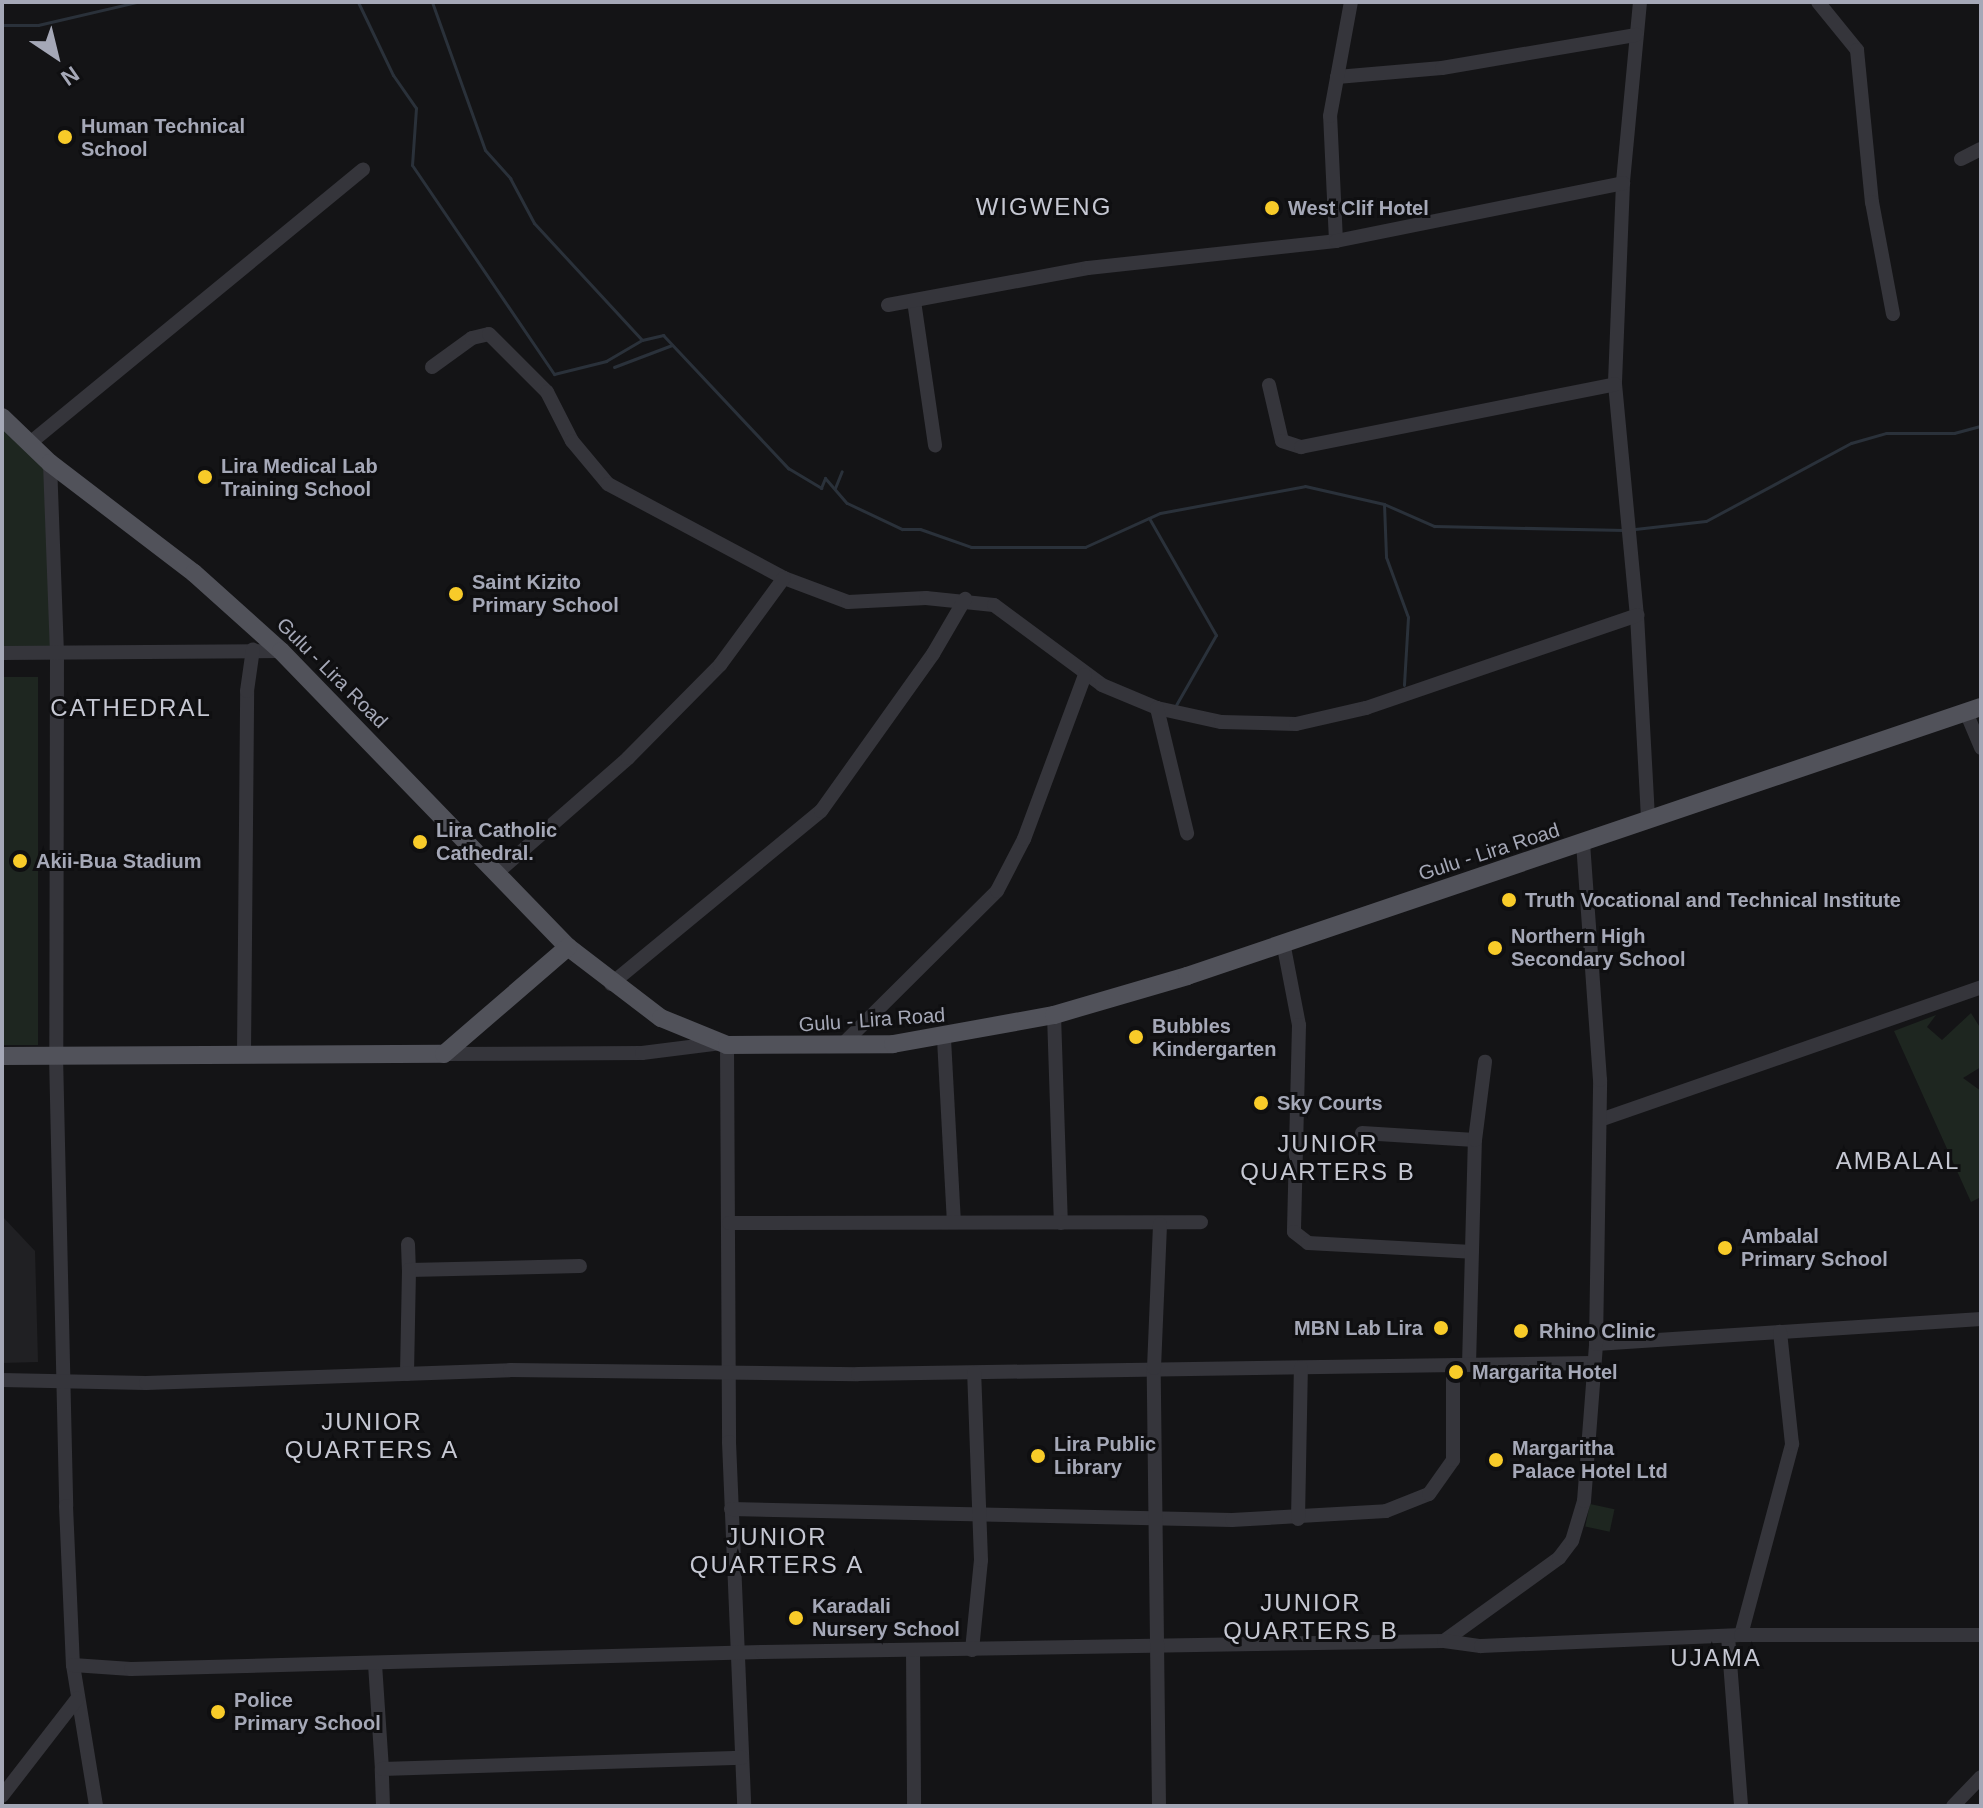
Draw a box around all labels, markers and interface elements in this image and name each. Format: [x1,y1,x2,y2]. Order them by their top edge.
north arrow [16,16,96,96]
text: N [56,61,84,91]
place label: Human Technical School [81,114,245,161]
marker: Human Technical School [56,128,74,146]
district label: WIGWENG [976,193,1112,221]
place label: West Clif Hotel [1288,196,1429,220]
marker: West Clif Hotel [1263,199,1281,217]
place label: Lira Medical Lab Training School [221,454,378,501]
marker: Lira Medical Lab Training School [196,468,214,486]
place label: Saint Kizito Primary School [472,570,619,617]
marker: Saint Kizito Primary School [447,585,465,603]
street label: Gulu - Lira Road [272,613,392,733]
district label: CATHEDRAL [50,694,212,722]
place label: Lira Catholic Cathedral. [436,818,557,865]
street label: Gulu - Lira Road [1416,818,1562,886]
marker: Lira Catholic Cathedral. [411,833,429,851]
place label: Akii-Bua Stadium [36,849,202,873]
marker: Akii-Bua Stadium [11,852,29,870]
place label: Truth Vocational and Technical Institute [1525,888,1901,912]
marker: Truth Vocational and Technical Institute [1500,891,1518,909]
place label: Northern High Secondary School [1511,924,1685,971]
marker: Northern High Secondary School [1486,939,1504,957]
street label: Gulu - Lira Road [798,1003,946,1037]
place label: Bubbles Kindergarten [1152,1014,1276,1061]
marker: Bubbles Kindergarten [1127,1028,1145,1046]
place label: Sky Courts [1277,1091,1383,1115]
marker: Sky Courts [1252,1094,1270,1112]
district label: JUNIOR QUARTERS B [1240,1130,1416,1186]
district label: AMBALAL [1836,1147,1960,1175]
place label: Ambalal Primary School [1741,1224,1888,1271]
marker: Ambalal Primary School [1716,1239,1734,1257]
place label: MBN Lab Lira [1294,1316,1423,1340]
marker: MBN Lab Lira [1430,1317,1452,1339]
place label: Rhino Clinic [1539,1319,1656,1343]
marker: Rhino Clinic [1510,1320,1532,1342]
place label: Margarita Hotel [1472,1360,1618,1384]
marker: Margarita Hotel [1447,1363,1465,1381]
district label: JUNIOR QUARTERS A [284,1408,460,1464]
place label: Lira Public Library [1054,1432,1156,1479]
place label: Margaritha Palace Hotel Ltd [1512,1436,1668,1483]
marker: Lira Public Library [1029,1447,1047,1465]
marker: Margaritha Palace Hotel Ltd [1487,1451,1505,1469]
district label: JUNIOR QUARTERS A [689,1523,865,1579]
district label: JUNIOR QUARTERS B [1223,1589,1399,1645]
place label: Karadali Nursery School [812,1594,960,1641]
marker: Karadali Nursery School [787,1609,805,1627]
district label: UJAMA [1670,1644,1762,1672]
place label: Police Primary School [234,1688,381,1735]
marker: Police Primary School [209,1703,227,1721]

